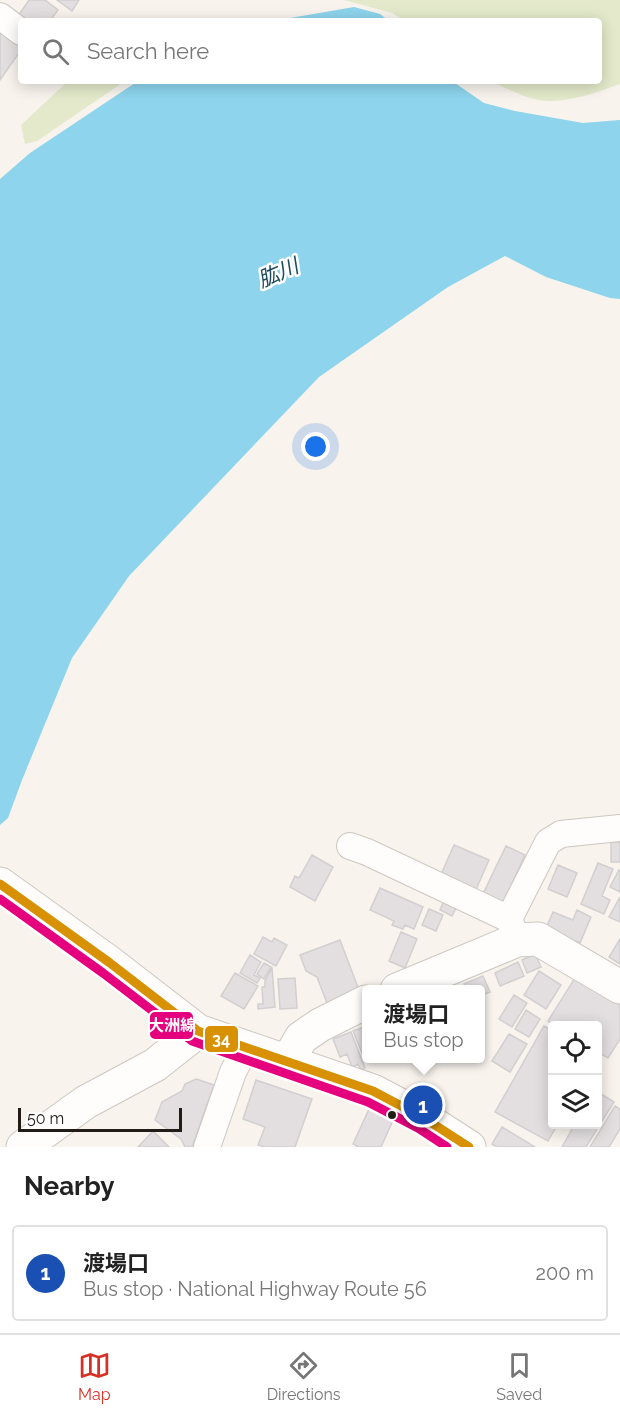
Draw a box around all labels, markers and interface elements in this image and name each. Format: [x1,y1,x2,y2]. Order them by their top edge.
search box [18,18,602,84]
icon: search [39,35,72,68]
text: Search here [87,38,209,64]
water label: 肱川 [254,252,304,292]
your location [301,432,330,461]
popup [362,985,485,1063]
text: 渡場口 [383,1001,449,1027]
line badge: 大洲線 [149,1011,194,1040]
text: 大洲線 [148,1016,196,1035]
map controls [548,1021,602,1129]
button: locate [548,1021,602,1075]
line badge: 34 [204,1025,239,1053]
text: Bus stop [383,1028,464,1052]
text: 34 [212,1030,230,1049]
button: layers [548,1075,602,1129]
pin: 1 [404,1082,442,1128]
scale bar [18,1105,182,1132]
text: 50 m [27,1109,64,1128]
unlabelled marker [386,1109,398,1121]
text: Nearby [24,1171,114,1201]
text: 渡場口 [83,1250,149,1276]
text: 1 [41,1261,50,1285]
text: 200 m [536,1261,594,1285]
text: Bus stop · National Highway Route 56 [83,1277,427,1301]
tab: Map [78,1349,111,1404]
tab: Directions [267,1349,341,1404]
tab: Saved [496,1349,542,1404]

